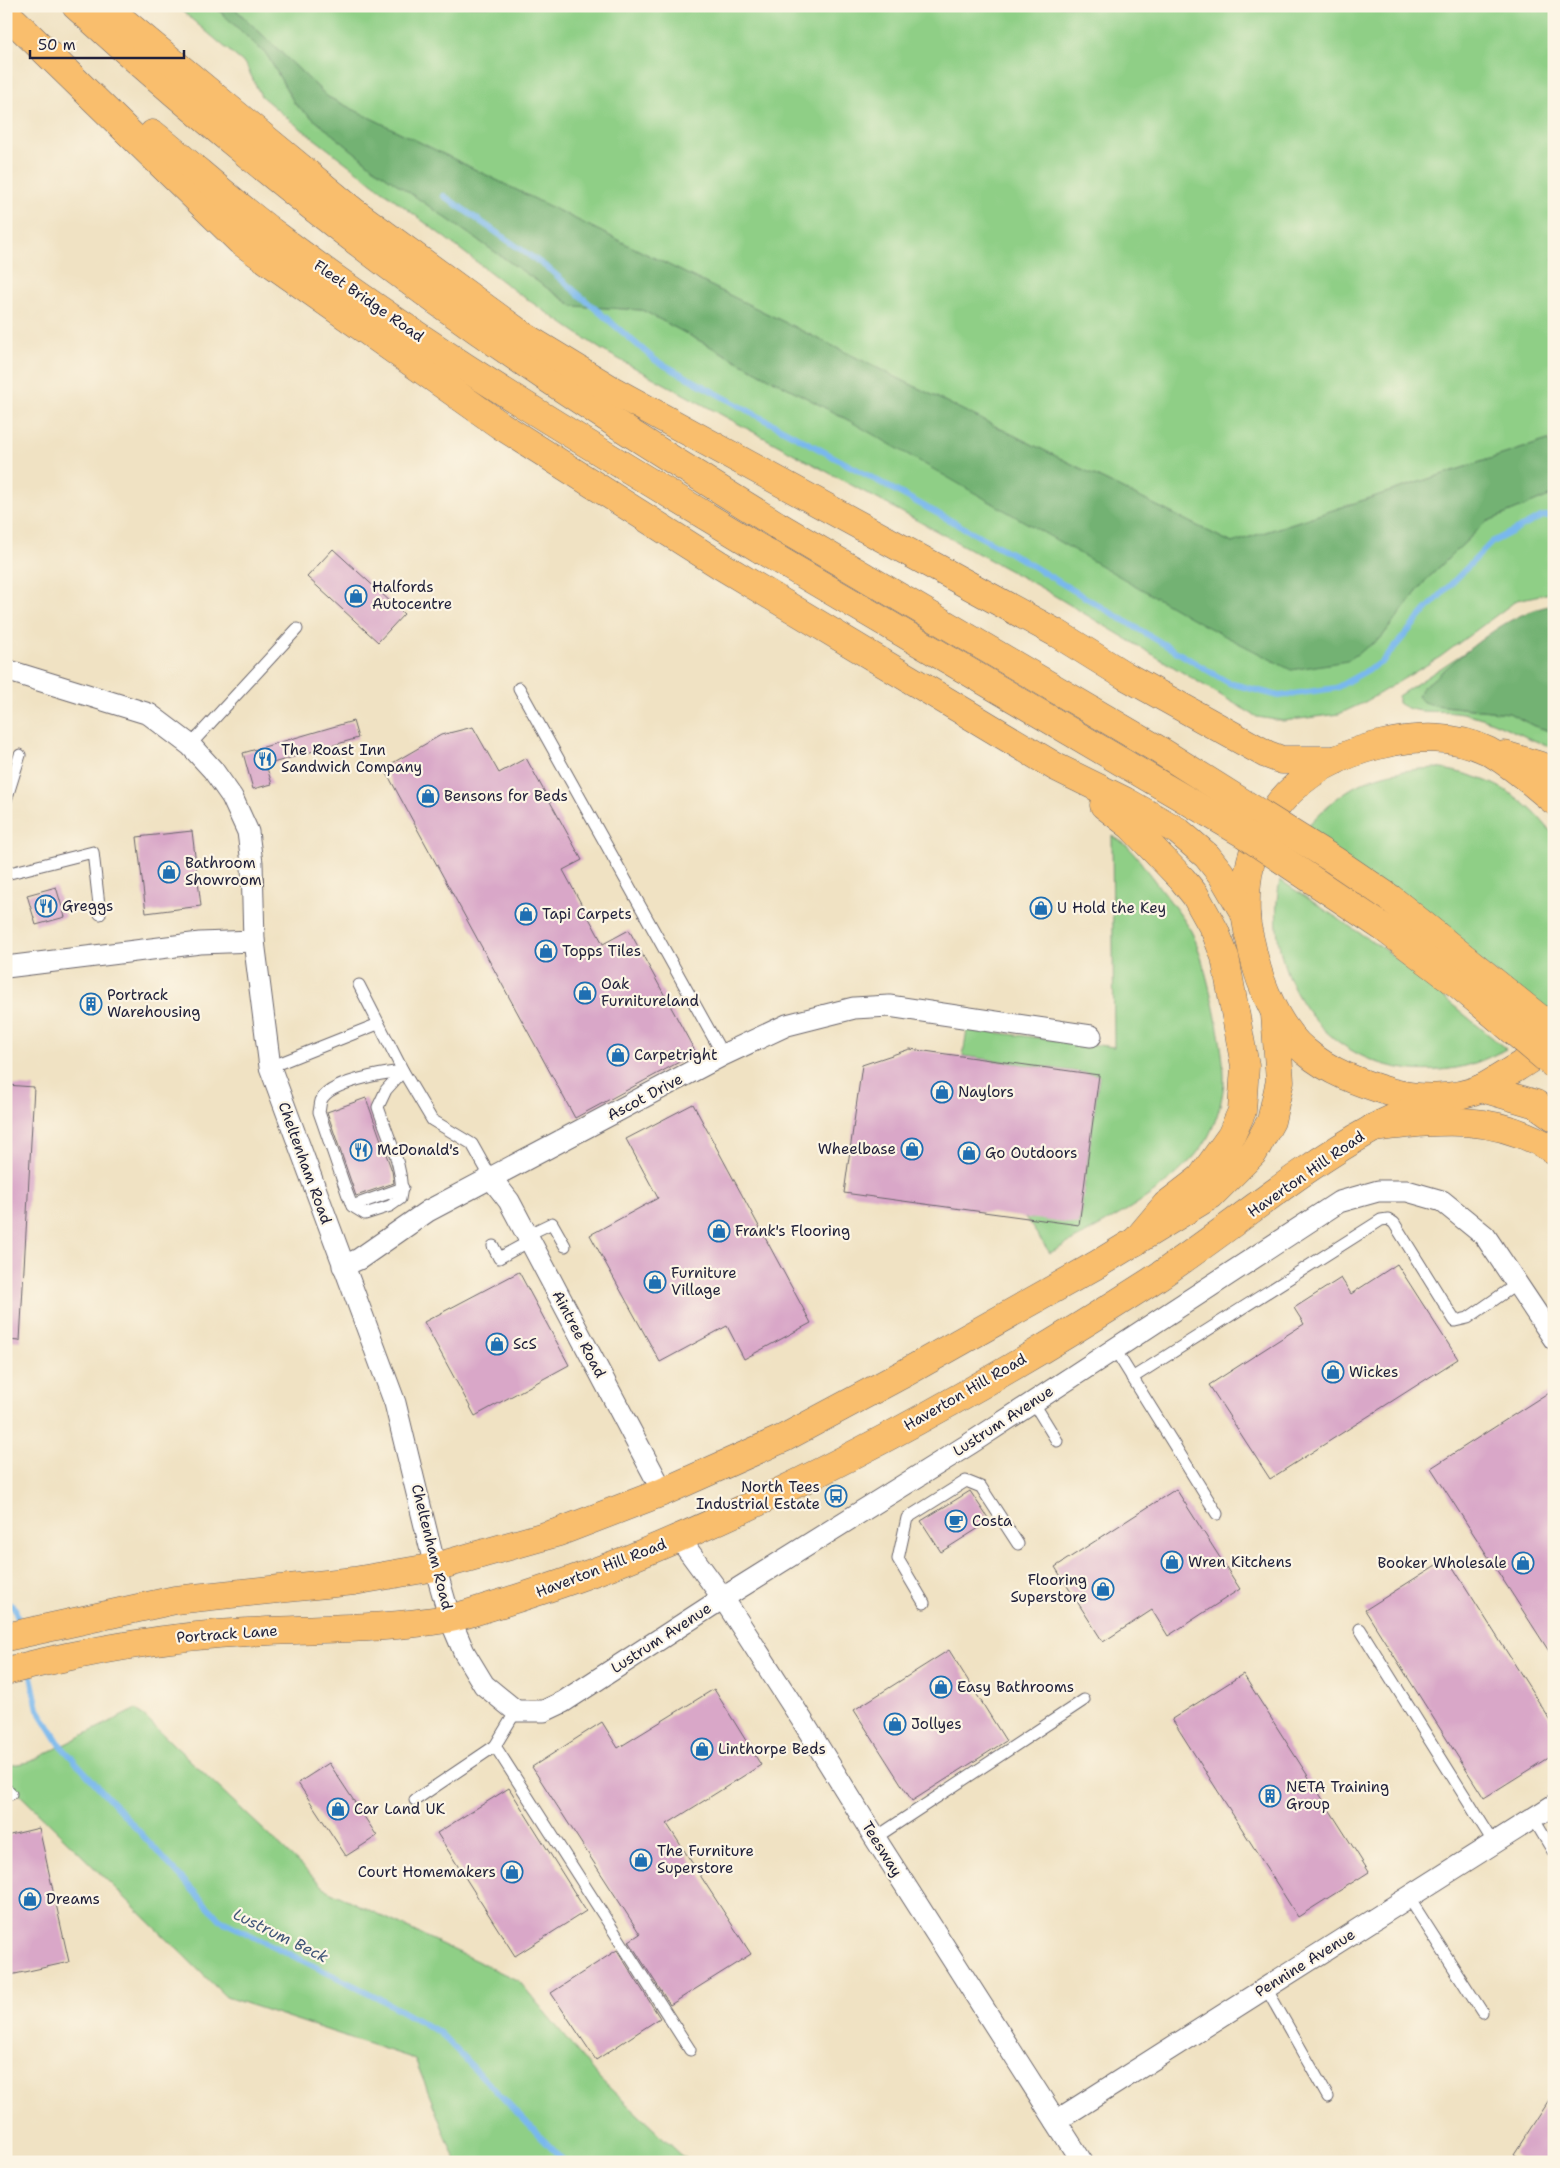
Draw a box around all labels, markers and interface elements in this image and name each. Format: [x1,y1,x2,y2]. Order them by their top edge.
scale bar [30,28,184,60]
text: 50 m [38,35,76,55]
street label: Fleet Bridge Road [310,256,428,347]
place label: Halfords Autocentre [372,577,452,614]
shop icon: Halfords Autocentre [344,584,368,608]
place label: The Roast Inn Sandwich Company [281,740,422,777]
restaurant icon: The Roast Inn Sandwich Company [253,747,277,771]
shop icon: Bensons for Beds [416,784,440,808]
place label: Bensons for Beds [444,786,568,806]
place label: Bathroom Showroom [185,853,262,890]
shop icon: Bathroom Showroom [157,860,181,884]
restaurant icon: Greggs [34,894,58,918]
place label: Greggs [62,896,114,916]
shop icon: U Hold the Key [1029,896,1053,920]
place label: U Hold the Key [1057,898,1166,918]
shop icon: Tapi Carpets [514,902,538,926]
place label: Tapi Carpets [542,904,632,924]
shop icon: Topps Tiles [534,939,558,963]
place label: Topps Tiles [562,941,641,961]
place label: Oak Furnitureland [601,974,699,1011]
shop icon: Oak Furnitureland [573,981,597,1005]
place label: Portrack Warehousing [107,985,201,1022]
building icon: Portrack Warehousing [79,992,103,1016]
shop icon: Carpetright [606,1043,630,1067]
place label: Carpetright [634,1045,718,1065]
street label: Ascot Drive [604,1069,686,1125]
shop icon: Naylors [930,1080,954,1104]
place label: Naylors [958,1082,1014,1102]
street label: Cheltenham Road [274,1099,337,1227]
street label: Haverton Hill Road [1244,1126,1369,1222]
shop icon: Wheelbase [900,1137,924,1161]
restaurant icon: McDonald's [349,1138,373,1162]
place label: Wheelbase [818,1139,896,1159]
place label: McDonald's [377,1140,459,1160]
shop icon: Go Outdoors [957,1141,981,1165]
place label: Go Outdoors [985,1143,1077,1163]
shop icon: Frank's Flooring [707,1219,731,1243]
place label: Frank's Flooring [735,1221,850,1241]
place label: Furniture Village [671,1263,737,1300]
shop icon: Furniture Village [643,1270,667,1294]
street label: Aintree Road [548,1287,611,1382]
shop icon: ScS [485,1332,509,1356]
place label: ScS [513,1334,537,1354]
street label: Haverton Hill Road [900,1349,1030,1435]
shop icon: Wickes [1321,1360,1345,1384]
place label: Wickes [1349,1362,1398,1382]
street label: Lustrum Avenue [949,1381,1057,1461]
place label: North Tees Industrial Estate [696,1477,820,1514]
street label: Cheltenham Road [407,1482,457,1612]
bus stop icon: North Tees Industrial Estate [824,1484,848,1508]
cafe icon: Costa [944,1509,968,1533]
place label: Costa [972,1511,1013,1531]
street label: Haverton Hill Road [533,1534,670,1602]
shop icon: Wren Kitchens [1160,1550,1184,1574]
shop icon: Booker Wholesale [1511,1551,1535,1575]
place label: Wren Kitchens [1188,1552,1292,1572]
place label: Booker Wholesale [1377,1553,1507,1573]
place label: Flooring Superstore [1010,1570,1087,1607]
shop icon: Flooring Superstore [1091,1577,1115,1601]
street label: Lustrum Avenue [607,1598,715,1678]
street label: Portrack Lane [176,1620,278,1648]
shop icon: Easy Bathrooms [929,1675,953,1699]
place label: Easy Bathrooms [957,1677,1074,1697]
shop icon: Jollyes [883,1712,907,1736]
place label: Jollyes [911,1714,962,1734]
shop icon: Linthorpe Beds [690,1737,714,1761]
place label: Linthorpe Beds [718,1739,826,1759]
place label: NETA Training Group [1286,1777,1389,1814]
building icon: NETA Training Group [1258,1784,1282,1808]
shop icon: Car Land UK [326,1797,350,1821]
place label: Car Land UK [354,1799,446,1819]
street label: Teesway [857,1818,907,1880]
place label: The Furniture Superstore [657,1841,754,1878]
shop icon: The Furniture Superstore [629,1848,653,1872]
shop icon: Court Homemakers [500,1860,524,1884]
place label: Court Homemakers [358,1862,496,1882]
shop icon: Dreams [18,1887,42,1911]
place label: Dreams [46,1889,100,1909]
water label: Lustrum Beck [230,1903,332,1968]
street label: Pennine Avenue [1251,1924,1359,2002]

